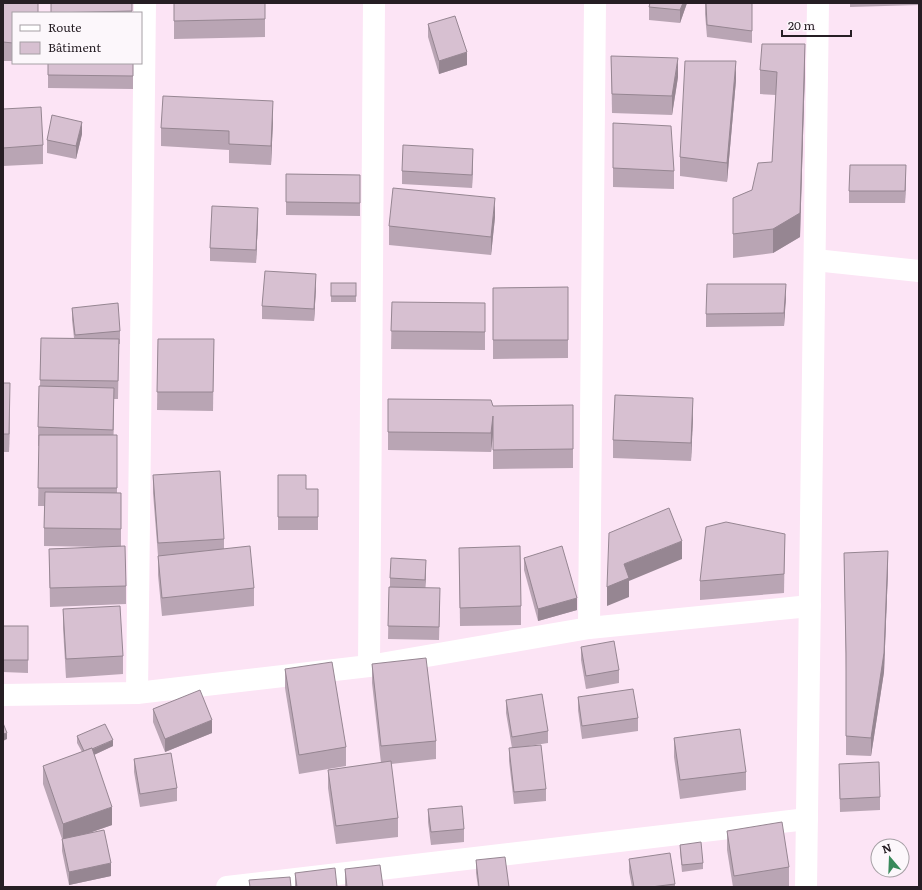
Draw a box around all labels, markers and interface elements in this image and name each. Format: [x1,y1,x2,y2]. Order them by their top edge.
legend [12,12,142,64]
scale bar [782,12,851,38]
text: 20 m [788,16,815,34]
text: Route [48,18,82,36]
text: Bâtiment [48,38,101,56]
north arrow [870,838,910,878]
text: N [879,839,893,857]

